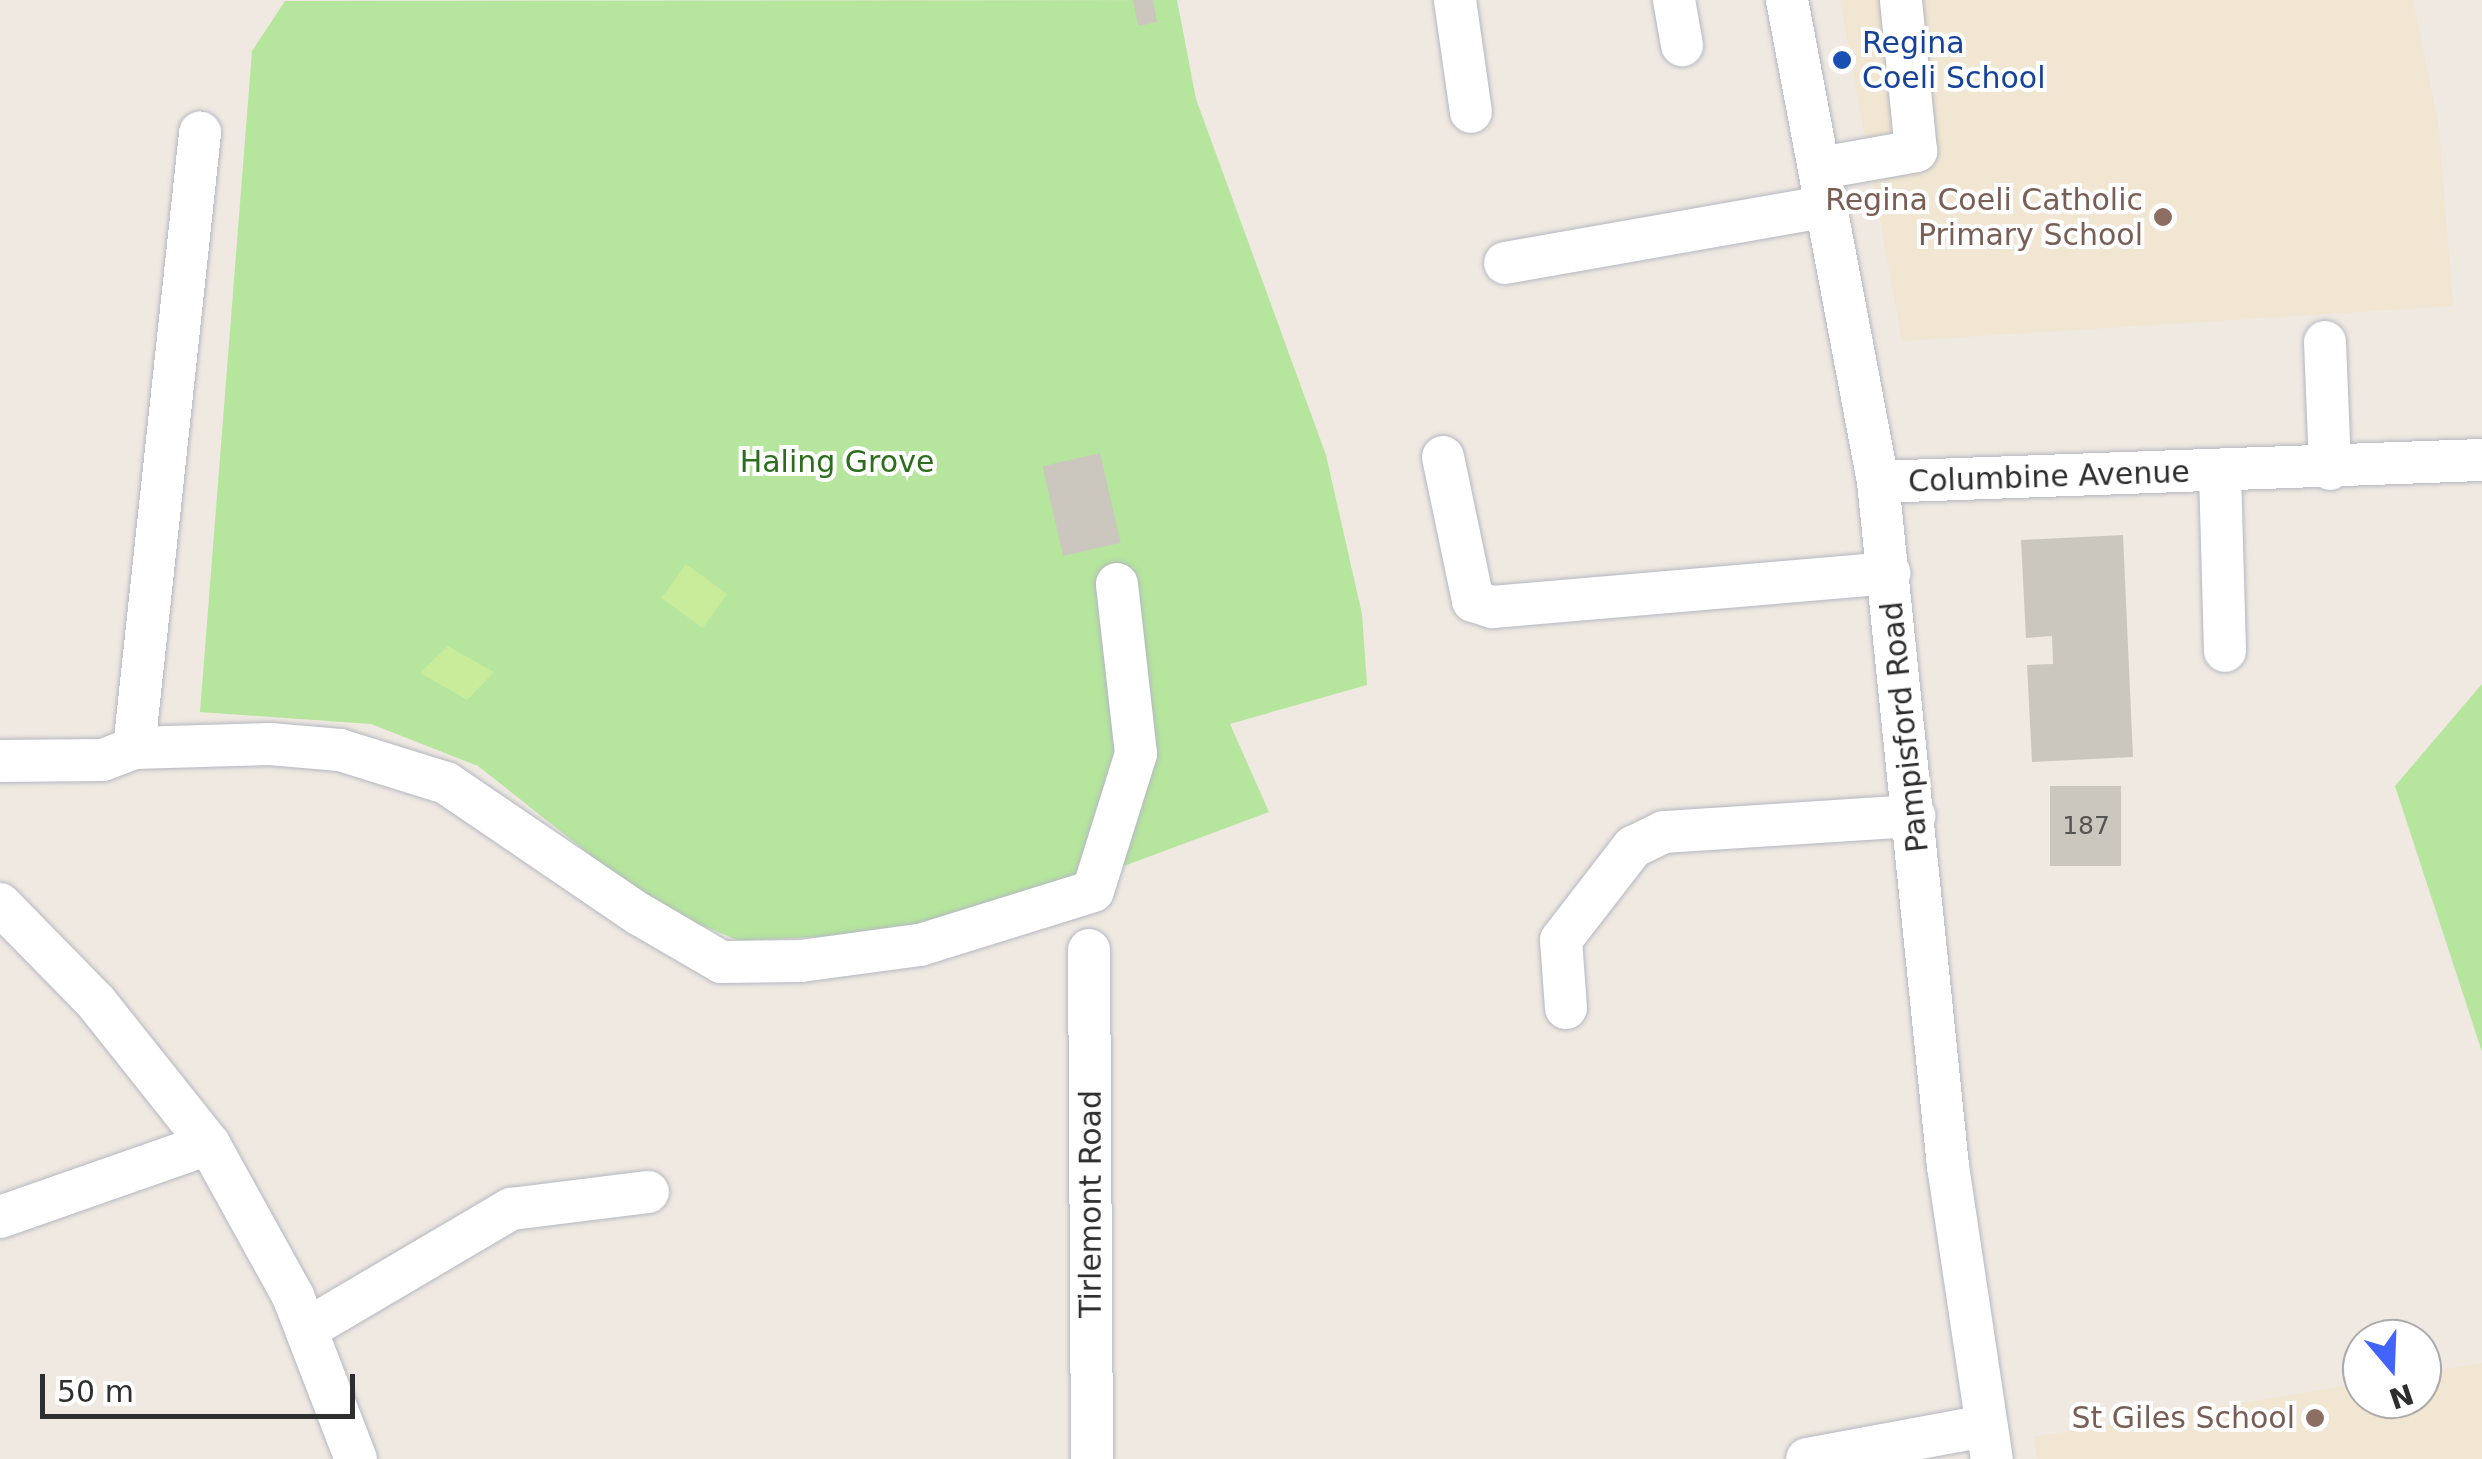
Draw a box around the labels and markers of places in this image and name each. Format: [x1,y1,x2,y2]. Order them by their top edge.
place label: Regina Coeli School [1862,25,2046,96]
marker: Regina Coeli School [1831,49,1853,71]
place label: Regina Coeli Catholic Primary School [1825,182,2143,252]
marker: Regina Coeli Catholic Primary School [2152,206,2174,228]
place label: St Giles School [2072,1400,2295,1436]
marker: St Giles School [2304,1407,2326,1429]

